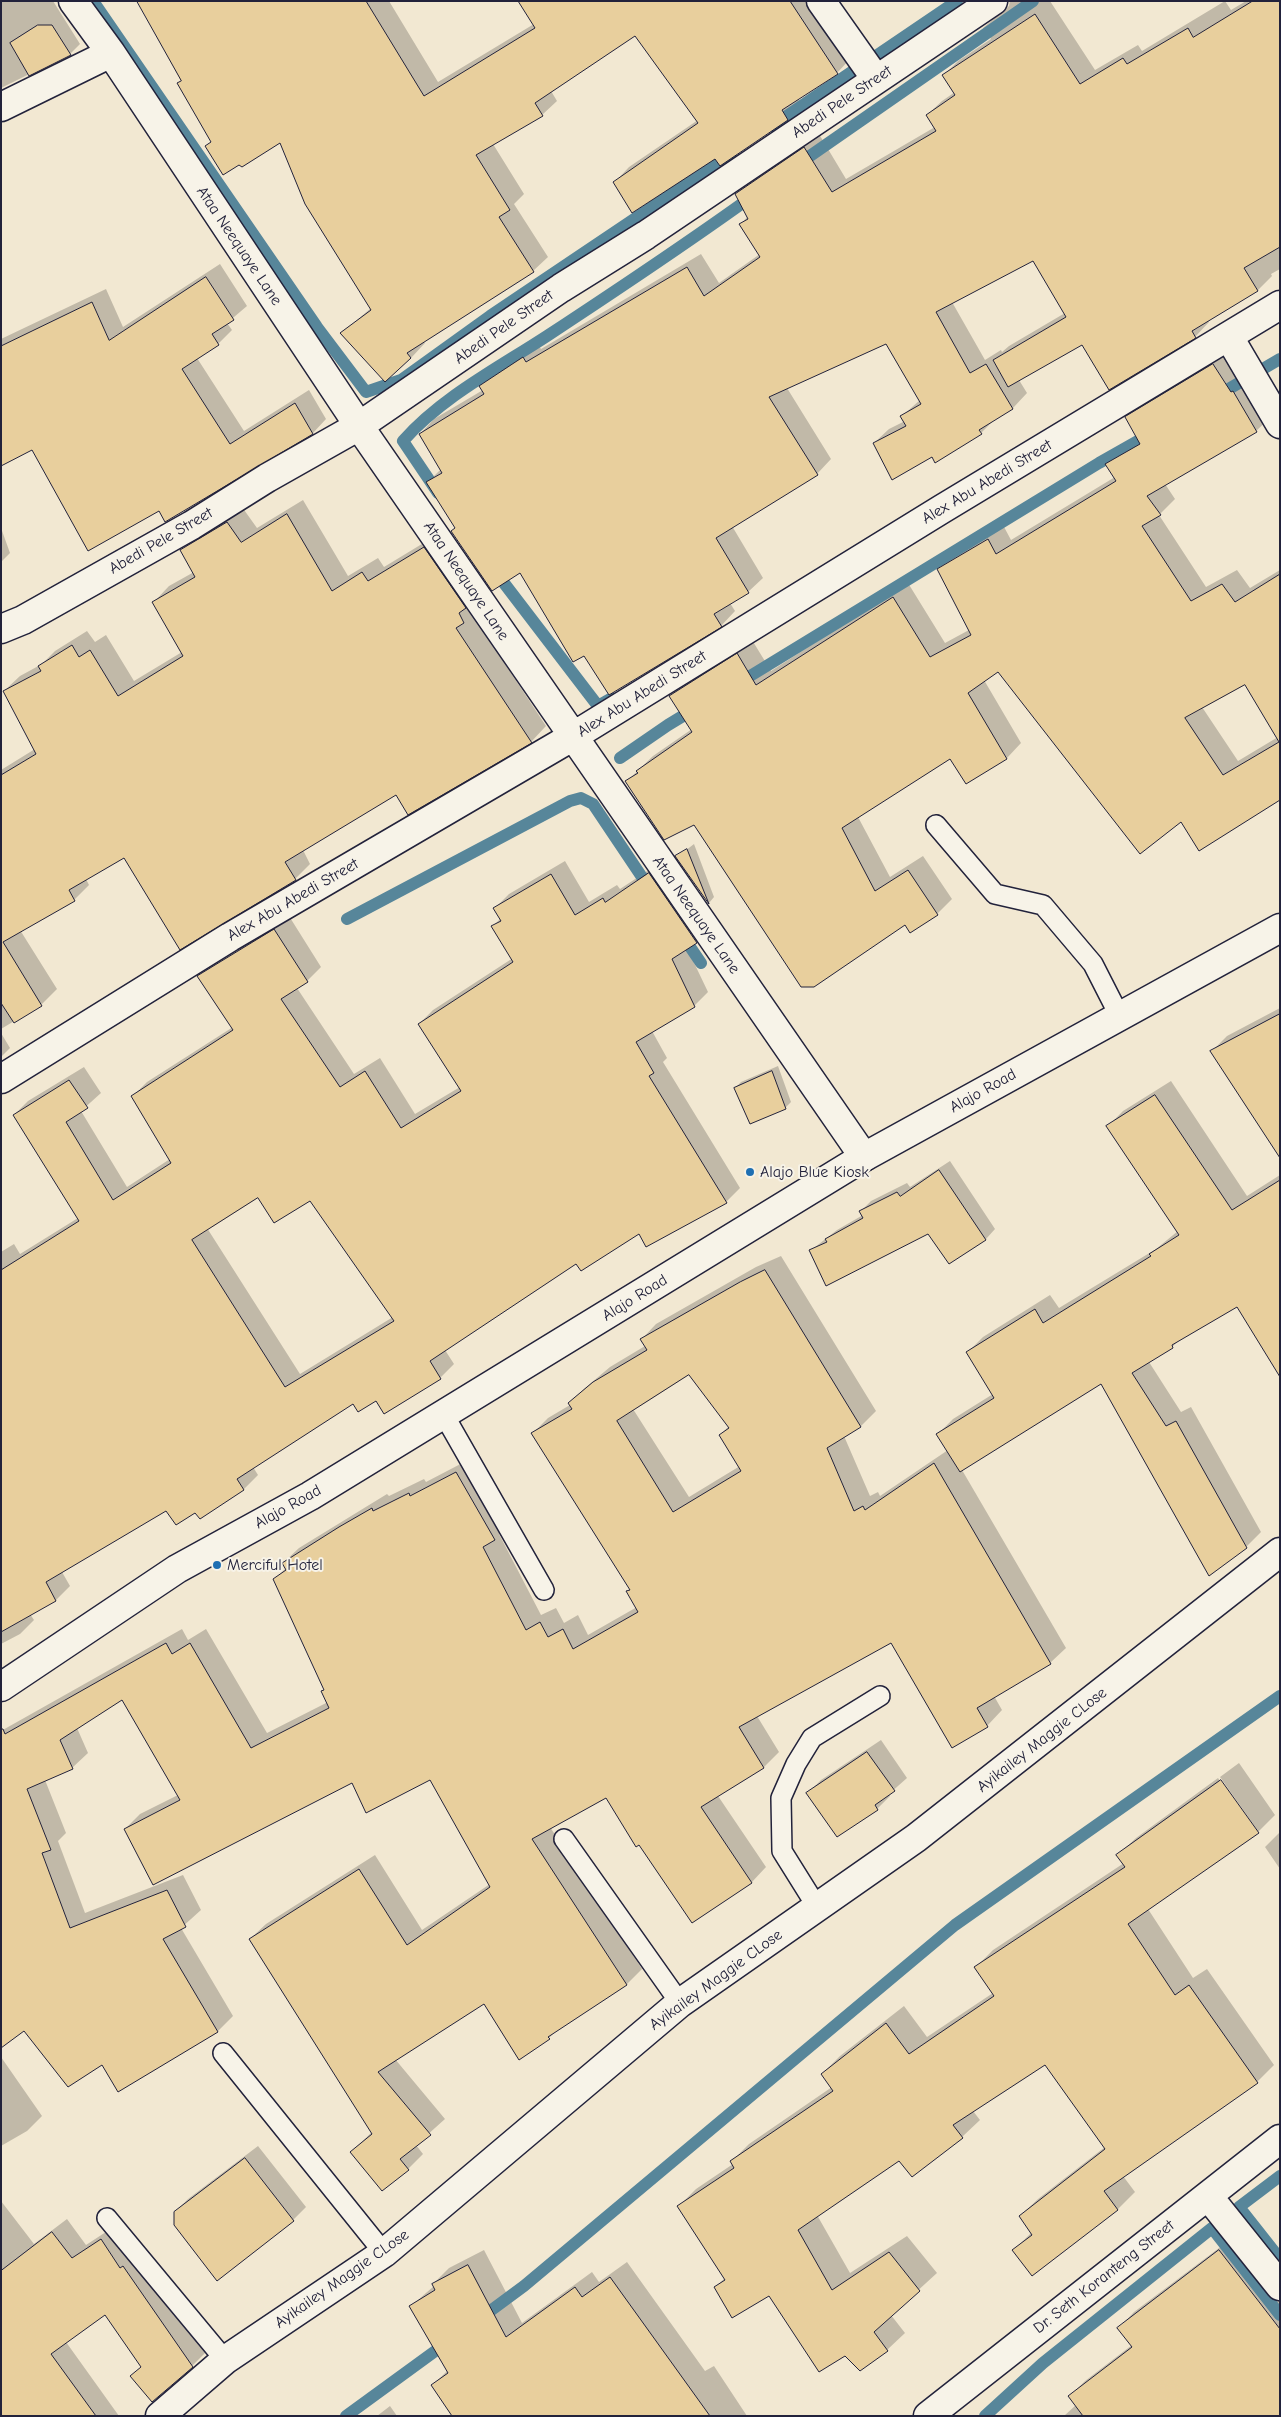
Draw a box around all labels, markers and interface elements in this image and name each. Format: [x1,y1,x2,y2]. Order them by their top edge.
street label: Abedi Pele Street [788,61,896,143]
street label: Ataa Neequaye Lane [192,183,286,309]
street label: Abedi Pele Street [451,286,557,368]
street label: Alex Abu Abedi Street [918,436,1056,528]
street label: Abedi Pele Street [106,504,216,578]
street label: Ataa Neequaye Lane [419,518,513,644]
street label: Alex Abu Abedi Street [574,647,710,741]
street label: Ataa Neequaye Lane [648,852,744,978]
street label: Alex Abu Abedi Street [224,855,362,945]
street label: Alajo Road [946,1065,1020,1117]
place label: Alajo Blue Kiosk [760,1162,869,1182]
marker: Alajo Blue Kiosk [744,1166,756,1178]
street label: Alajo Road [599,1270,671,1326]
street label: Alajo Road [251,1481,325,1533]
place label: Merciful Hotel [227,1555,323,1575]
marker: Merciful Hotel [211,1559,223,1571]
street label: Ayikailey Maggie CLose [973,1683,1111,1797]
street label: Ayikailey Maggie CLose [646,1925,786,2035]
street label: Dr. Seth Koranteng Street [1030,2216,1178,2338]
street label: Ayikailey Maggie CLose [271,2225,413,2333]

